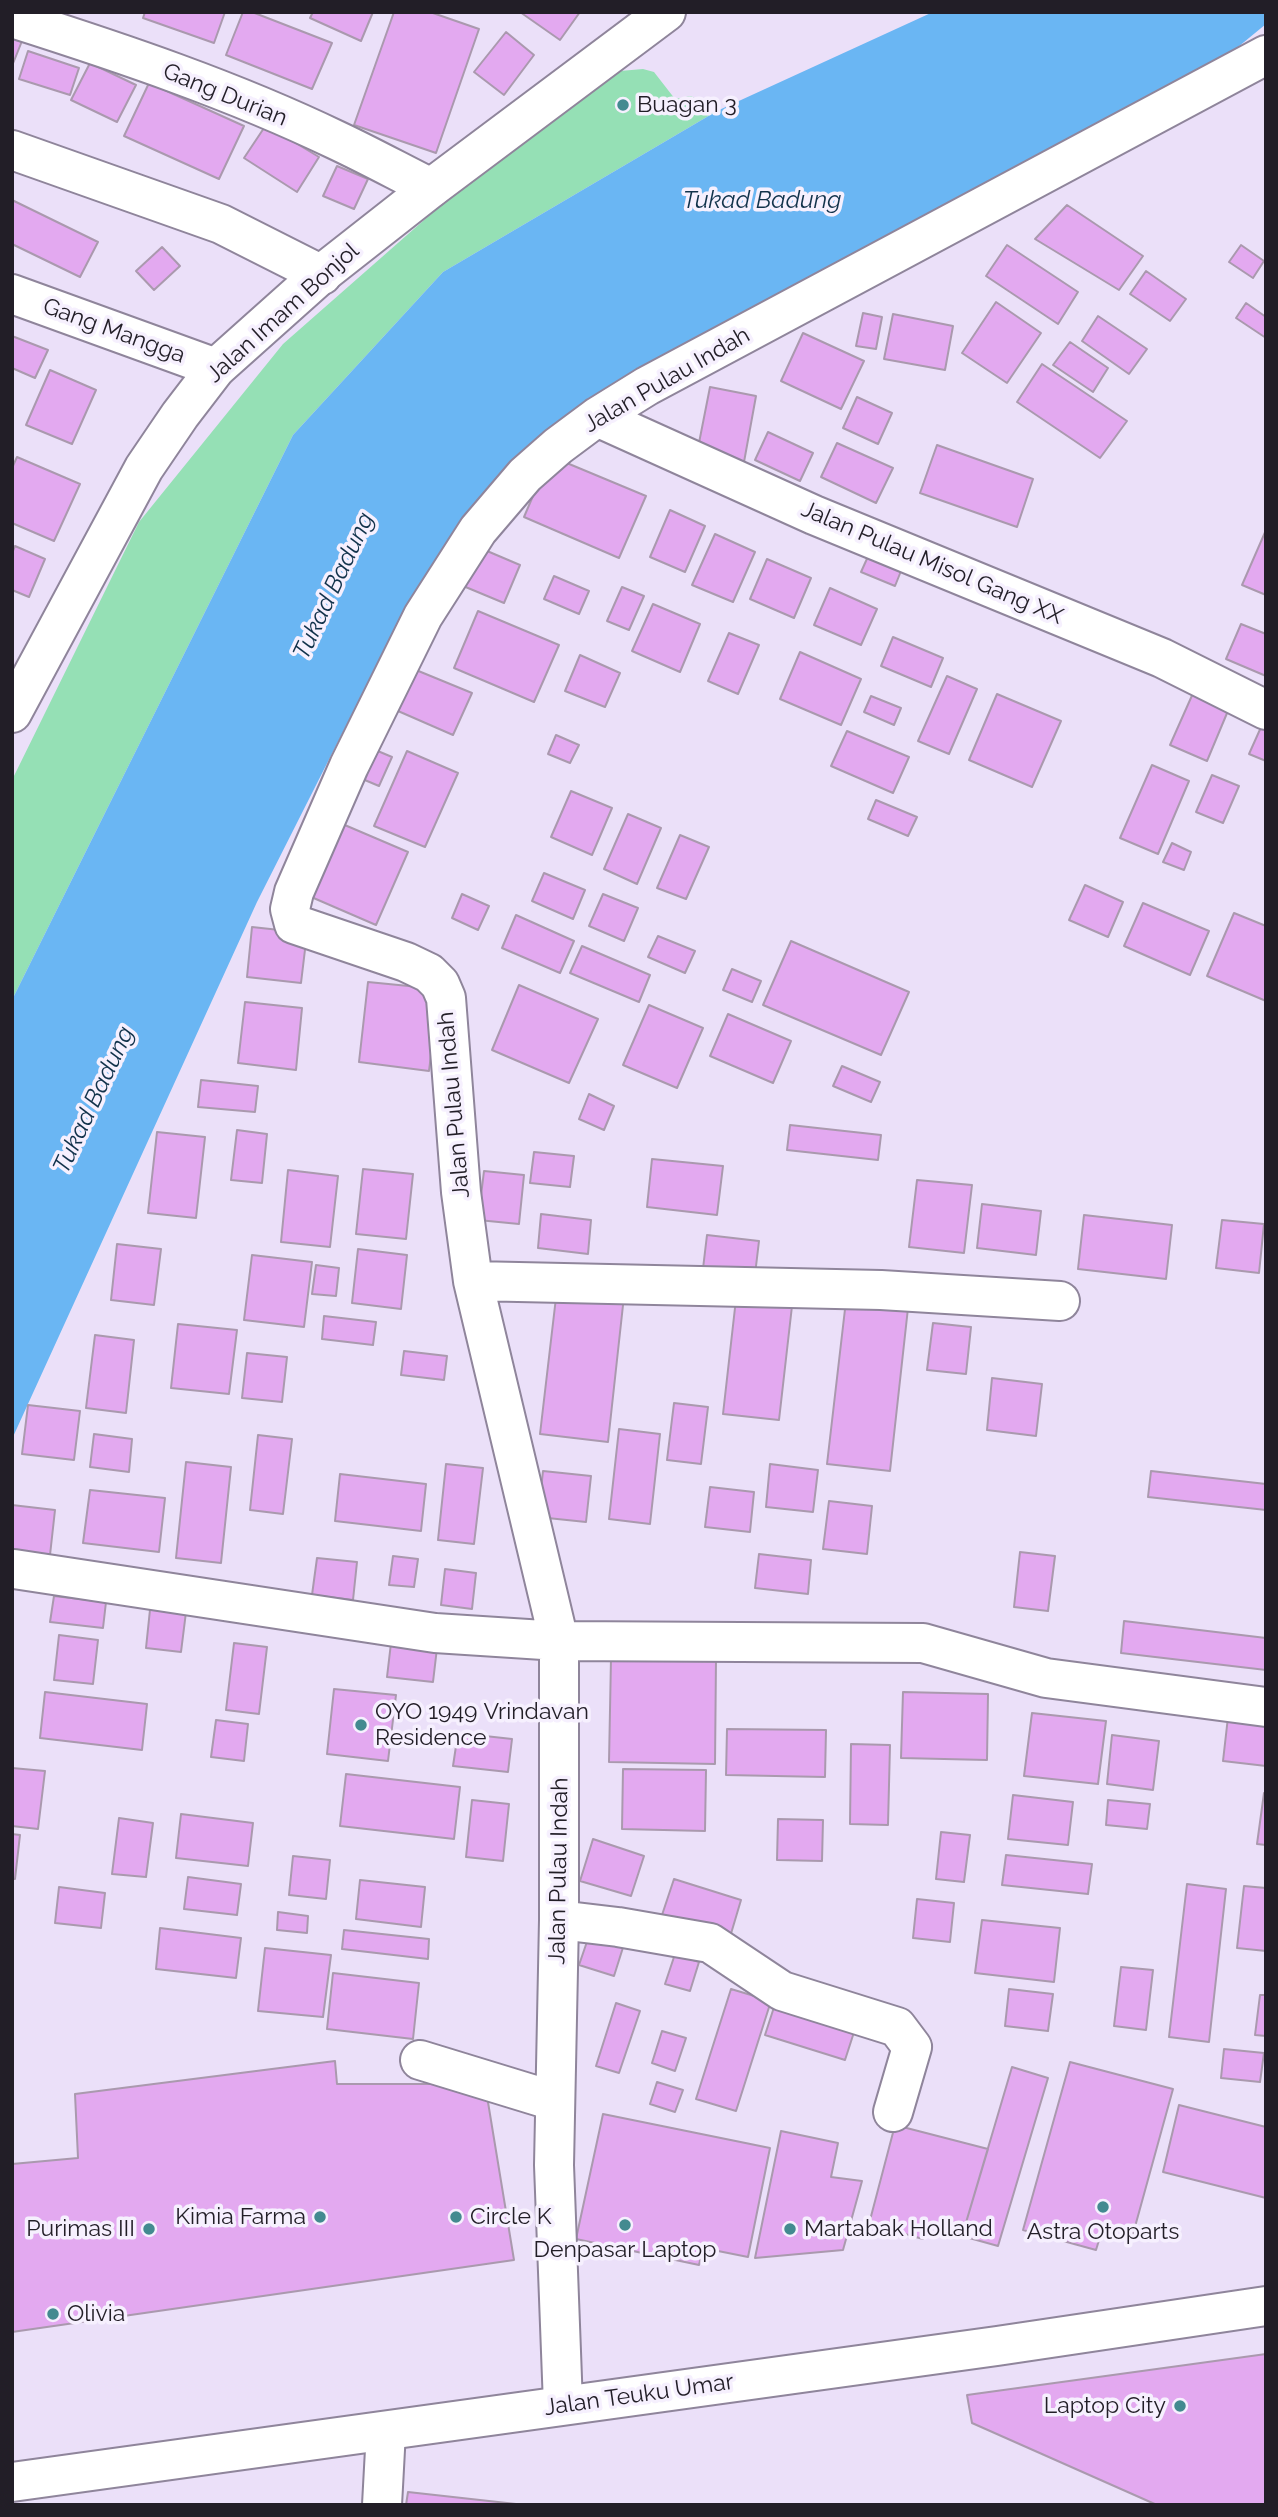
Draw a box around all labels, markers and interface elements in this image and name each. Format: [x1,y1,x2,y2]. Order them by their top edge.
street label: Gang Durian [159,58,291,132]
place label: Buagan 3 [637,91,737,119]
marker: Buagan 3 [615,97,631,113]
water label: Tukad Badung [683,187,841,215]
street label: Jalan Imam Bonjol [201,237,365,389]
street label: Gang Mangga [39,292,189,370]
street label: Jalan Pulau Indah [579,321,755,439]
street label: Jalan Pulau Misol Gang XX [797,495,1067,631]
water label: Tukad Badung [287,508,381,664]
street label: Jalan Pulau Indah [432,1011,476,1199]
water label: Tukad Badung [47,1022,141,1178]
place label: OYO 1949 Vrindavan Residence [375,1698,589,1752]
marker: OYO 1949 Vrindavan Residence [353,1717,369,1733]
street label: Jalan Pulau Indah [544,1777,574,1965]
marker: Astra Otoparts [1095,2199,1111,2215]
place label: Kimia Farma [175,2203,306,2231]
place label: Circle K [470,2203,552,2231]
marker: Kimia Farma [312,2209,328,2225]
marker: Circle K [448,2209,464,2225]
place label: Purimas III [26,2215,135,2243]
place label: Martabak Holland [804,2215,993,2243]
marker: Denpasar Laptop [617,2217,633,2233]
place label: Astra Otoparts [1027,2218,1179,2246]
marker: Purimas III [141,2221,157,2237]
marker: Martabak Holland [782,2221,798,2237]
place label: Denpasar Laptop [534,2236,716,2264]
place label: Olivia [67,2300,125,2328]
marker: Olivia [45,2306,61,2322]
street label: Jalan Teuku Umar [543,2368,735,2422]
place label: Laptop City [1044,2392,1166,2420]
marker: Laptop City [1172,2398,1188,2414]

